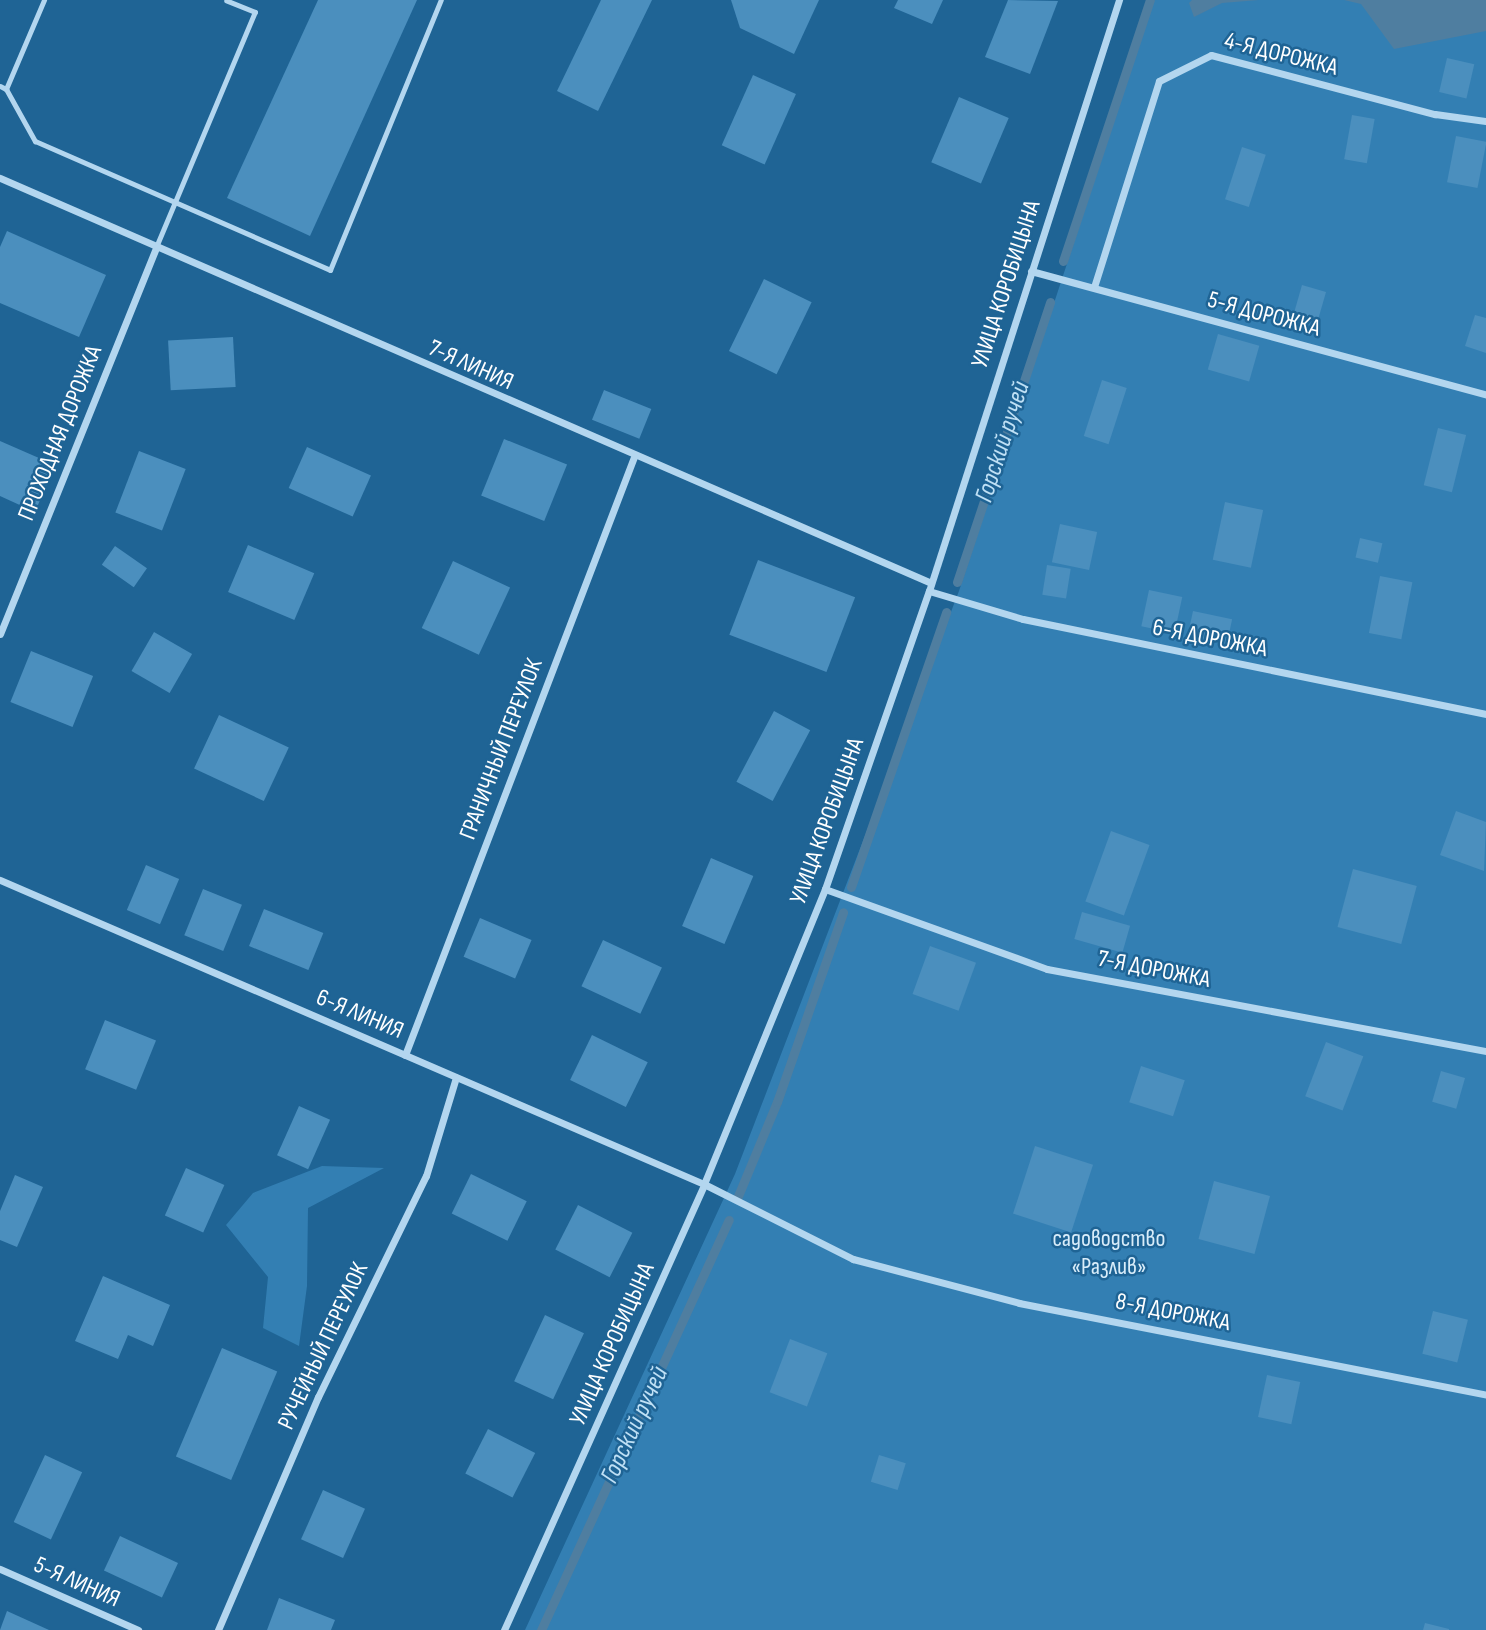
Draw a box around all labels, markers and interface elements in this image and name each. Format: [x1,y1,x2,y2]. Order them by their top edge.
street label: 4-Я ДОРОЖКА [1221,26,1341,82]
street label: УЛИЦА КОРОБИЦЫНА [965,197,1047,371]
street label: 5-Я ДОРОЖКА [1205,285,1323,343]
street label: 7-Я ЛИНИЯ [424,334,518,396]
street label: ПРОХОДНАЯ ДОРОЖКА [12,341,108,525]
water label: Горский ручей [969,378,1037,506]
street label: 6-Я ДОРОЖКА [1150,613,1270,663]
street label: ГРАНИЧНЫЙ ПЕРЕУЛОК [453,654,549,844]
street label: УЛИЦА КОРОБИЦЫНА [784,734,870,908]
street label: 7-Я ДОРОЖКА [1095,944,1213,994]
street label: 6-Я ЛИНИЯ [312,983,408,1045]
park label: садоводство «Разлив» [1052,1225,1166,1281]
street label: РУЧЕЙНЫЙ ПЕРЕУЛОК [272,1258,374,1434]
street label: УЛИЦА КОРОБИЦЫНА [563,1258,661,1430]
street label: 8-Я ДОРОЖКА [1113,1287,1233,1337]
water label: Горский ручей [594,1362,676,1488]
street label: 5-Я ЛИНИЯ [30,1550,124,1614]

